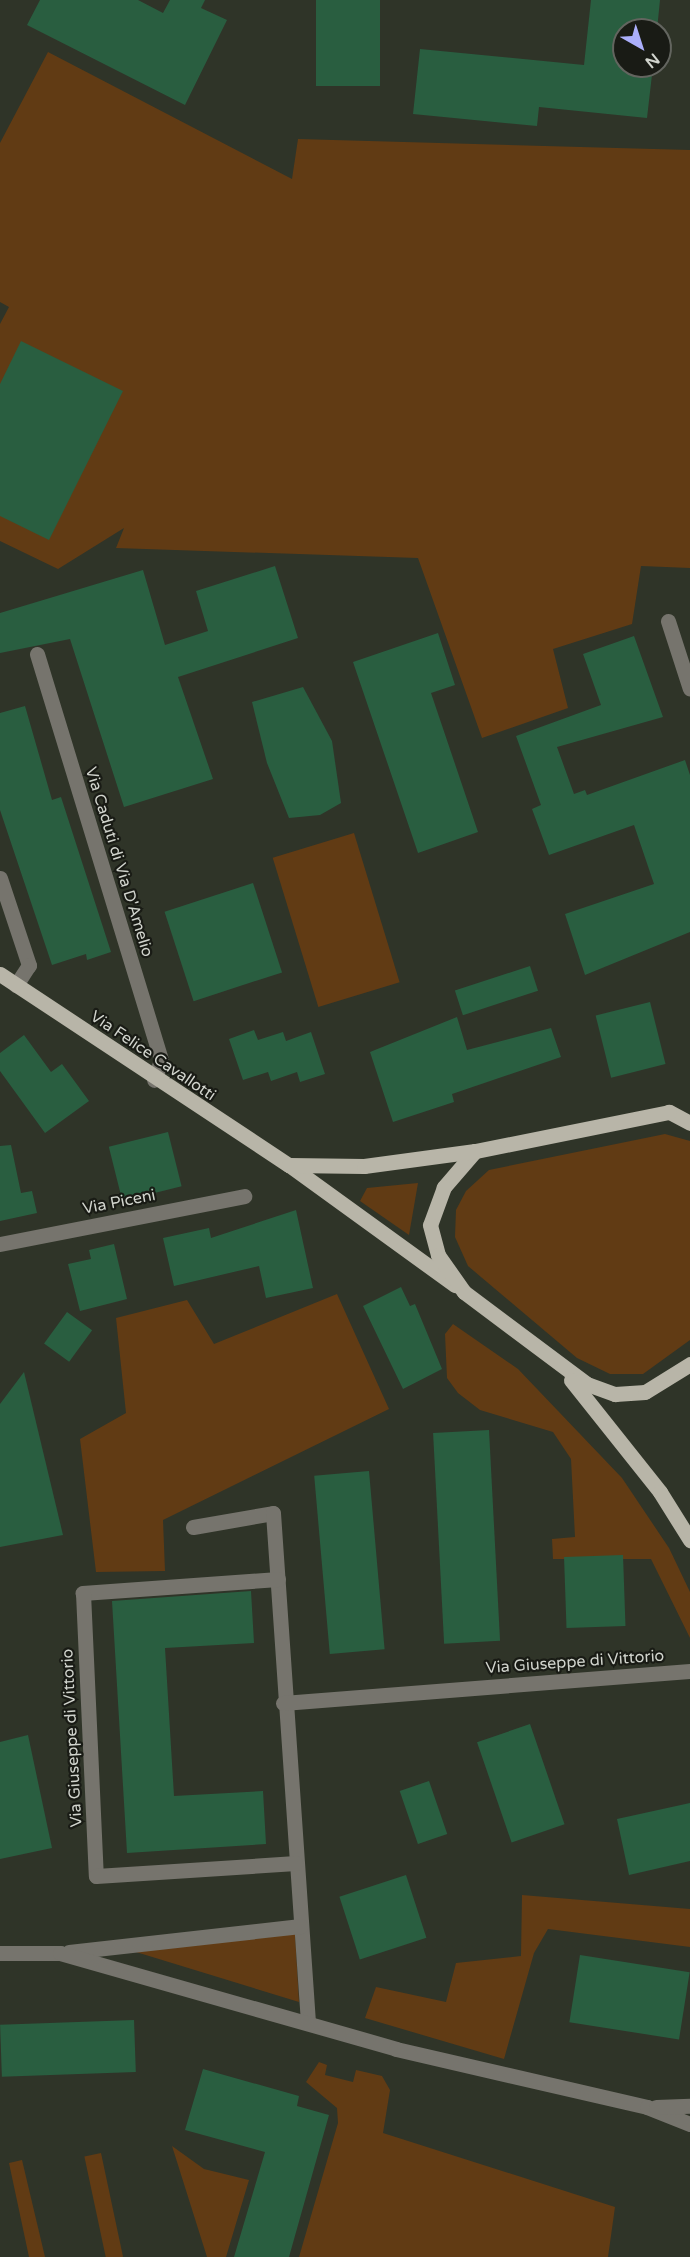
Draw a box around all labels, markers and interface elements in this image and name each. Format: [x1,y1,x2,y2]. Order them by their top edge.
north arrow [612,18,672,78]
text: N [641,49,663,72]
street label: Via Caduti di Via D'Amelio [81,765,157,959]
street label: Via Felice Cavallotti [87,1007,219,1105]
street label: Via Piceni [81,1186,157,1218]
street label: Via Giuseppe di Vittorio [485,1646,665,1678]
street label: Via Giuseppe di Vittorio [58,1648,86,1828]

